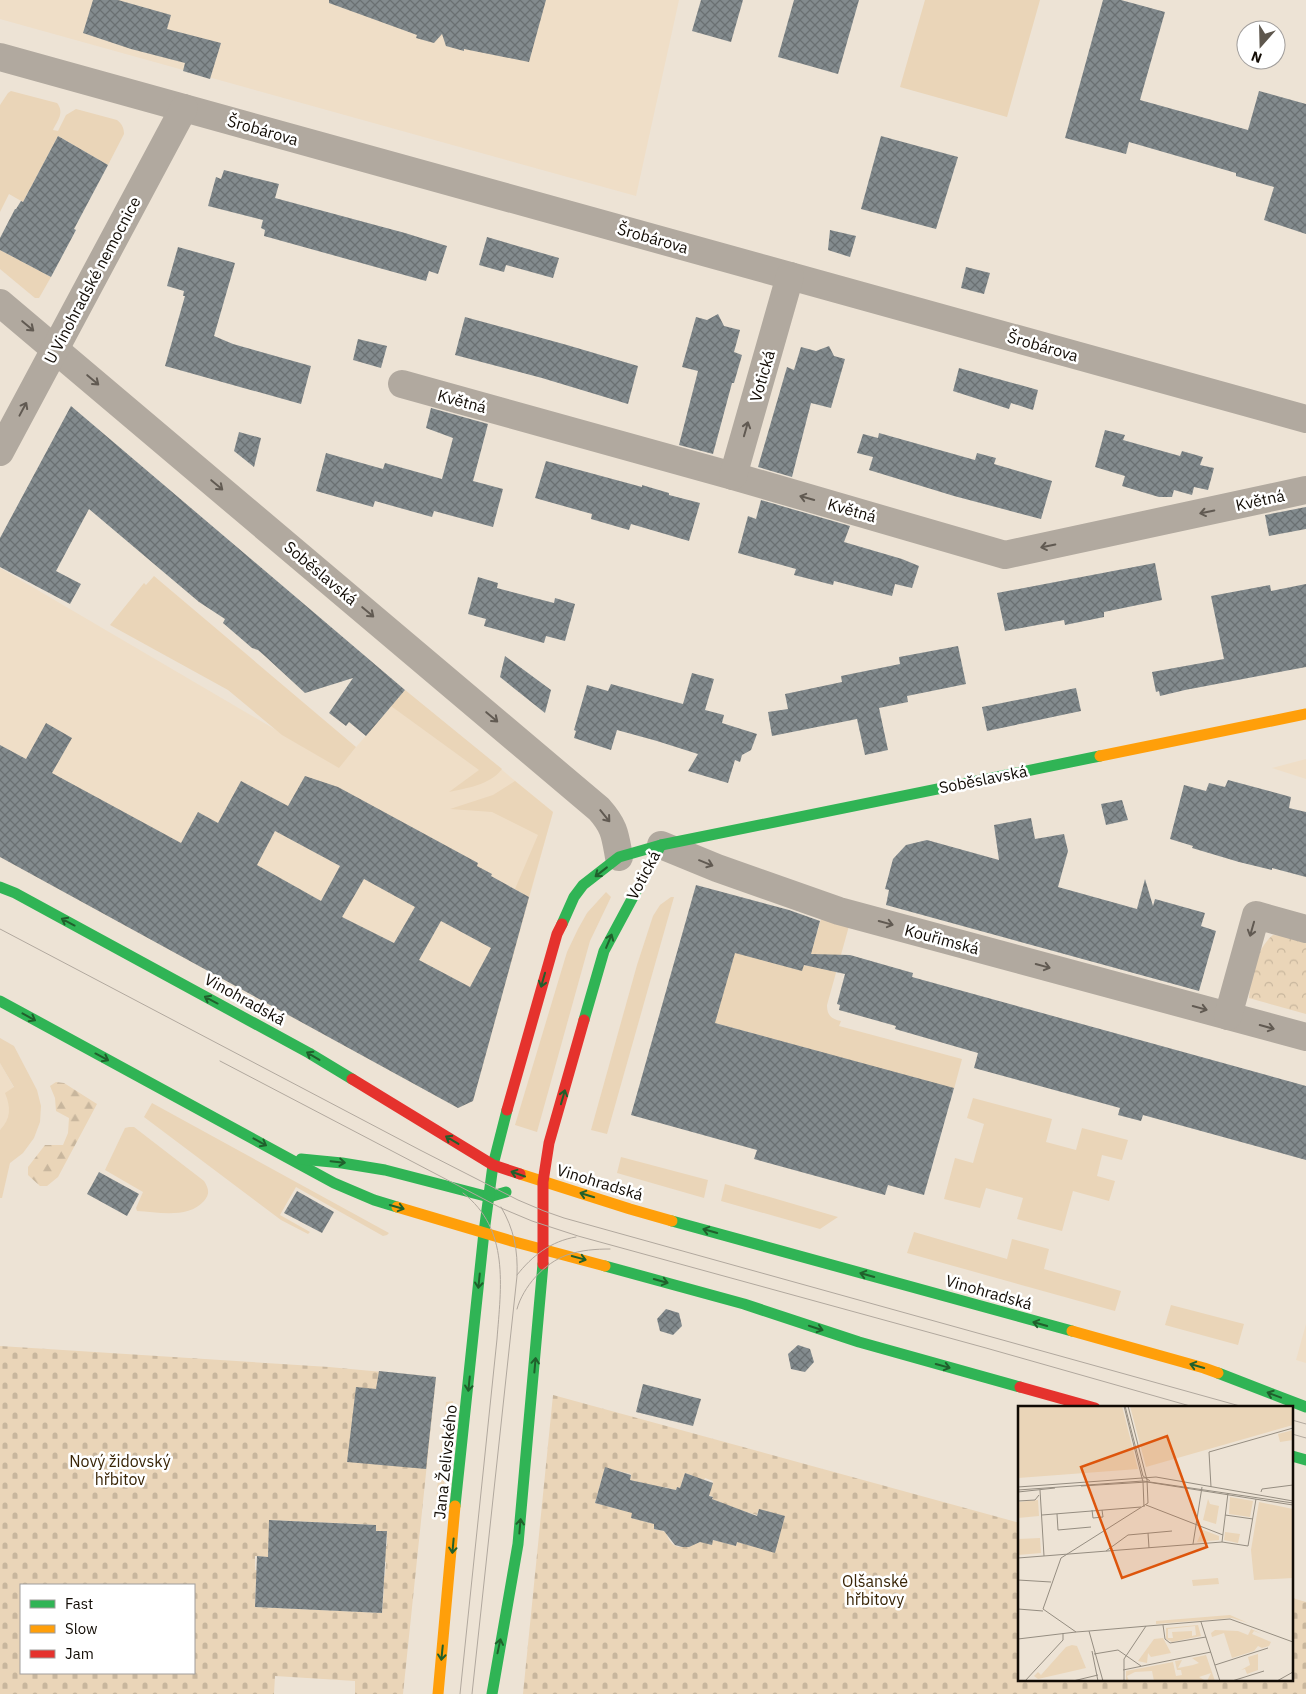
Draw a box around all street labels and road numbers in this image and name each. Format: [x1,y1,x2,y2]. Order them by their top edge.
street label: Šrobárova [225,109,301,150]
street label: U Vinohradské nemocnice [39,193,145,367]
street label: Šrobárova [615,217,691,258]
street label: Šrobárova [1005,325,1081,366]
street label: Votická [745,347,779,404]
street label: Květná [435,385,489,417]
street label: Květná [1234,485,1287,515]
street label: Květná [825,494,879,527]
street label: Soběslavská [280,537,362,610]
street label: Soběslavská [937,761,1029,797]
street label: Votická [622,847,664,903]
street label: Kouřimská [903,919,982,959]
street label: Vinohradská [201,969,289,1030]
street label: Vinohradská [554,1159,646,1205]
street label: Vinohradská [943,1270,1035,1314]
street label: Jana Želivského [429,1404,461,1520]

